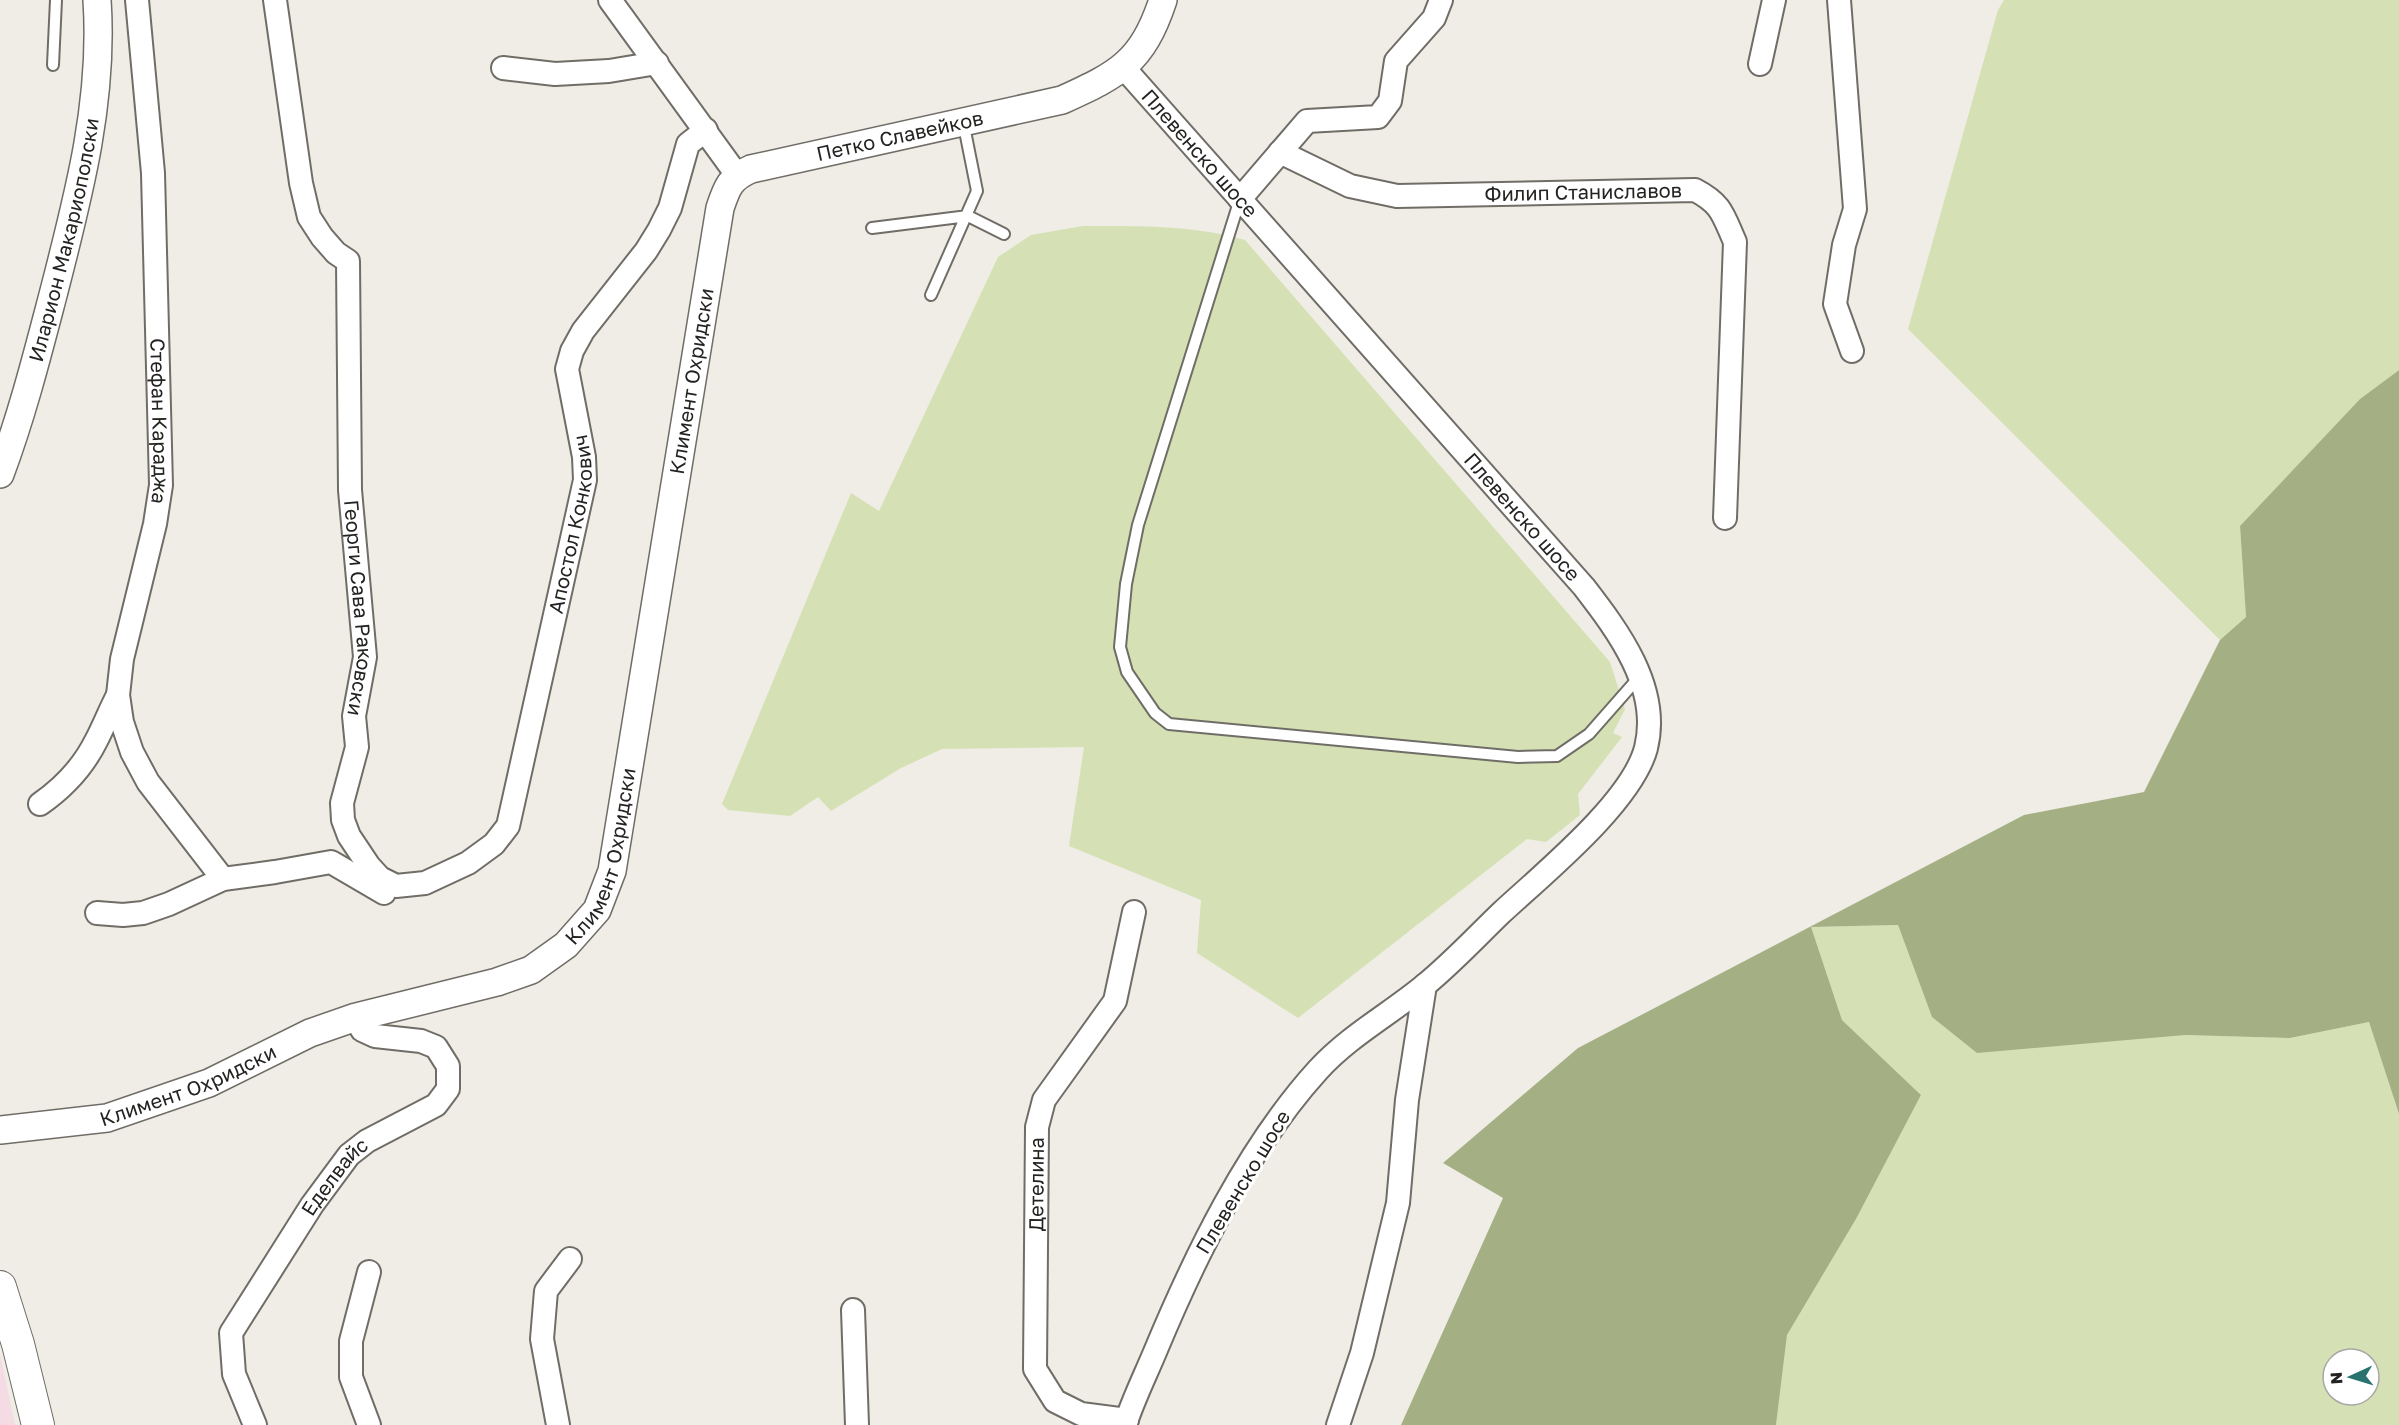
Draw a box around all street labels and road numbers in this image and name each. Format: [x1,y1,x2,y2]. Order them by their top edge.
street label: Плевенско шосе [1137,84,1263,222]
street label: Петко Славейков [814,105,985,165]
street label: Иларион Макариополски [23,116,103,364]
street label: Филип Станиславов [1484,177,1682,205]
street label: Климент Охридски [664,286,718,476]
street label: Стефан Караджа [146,338,175,506]
street label: Апостол Конкович [543,433,596,616]
street label: Плевенско шосе [1460,447,1586,585]
street label: Георги Сава Раковски [340,499,378,718]
street label: Климент Охридски [559,766,640,949]
street label: Климент Охридски [96,1039,280,1131]
street label: Плевенско шосе [1190,1105,1294,1258]
street label: Еделвайс [295,1132,372,1220]
street label: Детелина [1023,1137,1048,1231]

